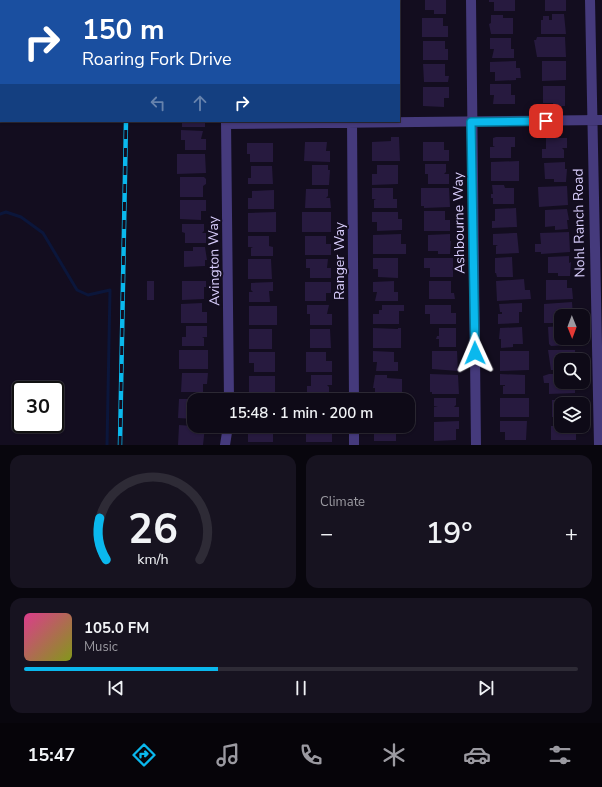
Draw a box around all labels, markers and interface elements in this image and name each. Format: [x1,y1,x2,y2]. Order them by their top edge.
text: 150 m [82,11,165,49]
icon: right [16,16,68,68]
text: Roaring Fork Drive [82,47,232,71]
icon: left [147,92,169,114]
icon: ahead [189,92,211,114]
icon: right [231,92,253,114]
pin [529,104,563,138]
icon: arrive [535,110,557,132]
street label: Nohl Ranch Road [569,168,589,278]
street label: Ashbourne Way [449,171,469,274]
street label: Avington Way [204,215,224,306]
street label: Ranger Way [330,221,349,300]
north arrow [554,309,590,345]
map controls [554,309,590,433]
position arrow [454,332,496,374]
button: search [554,353,590,389]
speed limit sign: 30 [12,381,64,433]
button: layers [554,397,590,433]
text: 15:48 · 1 min · 200 m [229,403,373,423]
text: Climate [320,493,365,511]
text: 26 [128,500,178,557]
text: 19° [425,513,473,554]
text: − [320,519,333,549]
text: + [565,519,578,549]
text: km/h [137,549,169,568]
text: 105.0 FM [84,618,149,638]
text: Music [84,638,118,656]
icon: previous [105,677,127,699]
icon: pause [290,677,312,699]
icon: next [475,677,497,699]
icon: directions [130,741,158,769]
icon: music [214,741,242,769]
icon: phone [297,741,325,769]
icon: climate [380,741,408,769]
icon: car [463,741,491,769]
icon: filters [546,741,574,769]
text: 15:47 [28,743,75,767]

